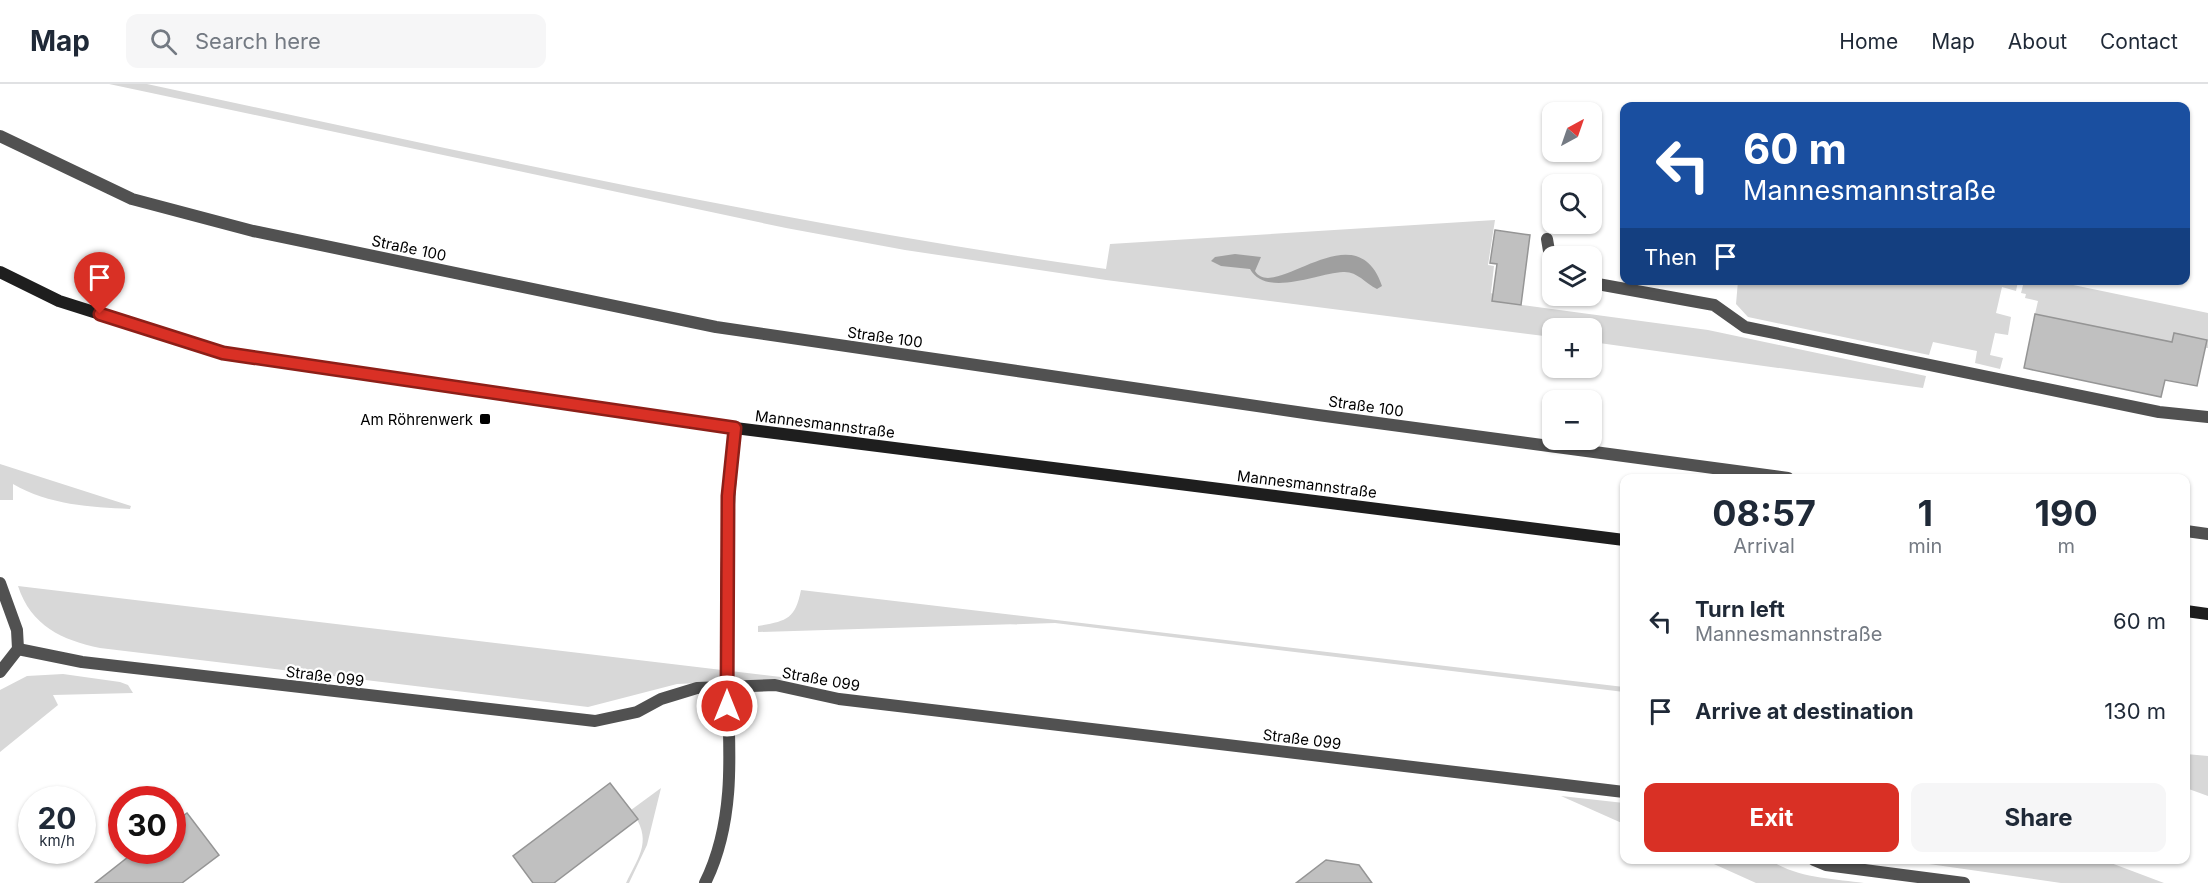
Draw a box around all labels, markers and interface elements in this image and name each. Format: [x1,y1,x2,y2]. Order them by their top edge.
search box [126,14,546,68]
text: Map [30,24,90,58]
icon: search [147,25,180,58]
text: Search here [195,28,321,54]
text: Home [1839,29,1898,54]
text: Map [1931,29,1975,54]
text: About [2008,29,2067,54]
text: Contact [2100,29,2178,54]
north arrow [1542,102,1602,162]
map controls [1542,102,1602,450]
text: 60 m [1743,123,1847,174]
icon: left [1644,126,1722,204]
button: search [1542,174,1602,234]
text: Mannesmannstraße [1743,174,1996,207]
street label: Straße 100 [370,231,448,265]
icon: arrive [1709,240,1742,273]
text: Then [1644,244,1697,270]
button: layers [1542,246,1602,306]
pin [74,252,125,314]
icon: arrive [83,261,116,294]
button: + [1542,318,1602,378]
street label: Straße 100 [846,322,924,352]
button: − [1542,390,1602,450]
street label: Straße 100 [1327,391,1405,421]
street label: Mannesmannstraße [754,406,896,442]
place label: Am Röhrenwerk [360,410,474,429]
marker: Am Röhrenwerk [478,412,492,426]
street label: Mannesmannstraße [1236,466,1378,502]
text: 08:57 [1712,491,1816,535]
text: 1 [1917,491,1933,535]
text: 190 [2035,491,2098,535]
text: Arrival [1733,534,1795,558]
text: min [1908,534,1942,558]
text: m [2057,534,2075,558]
text: Turn left [1695,596,1785,622]
icon: left [1644,605,1677,638]
text: 60 m [2113,608,2166,634]
text: Mannesmannstraße [1695,622,1882,646]
street label: Straße 099 [285,662,365,690]
street label: Straße 099 [781,663,861,695]
position arrow [695,674,759,738]
icon: arrive [1644,695,1677,728]
text: Arrive at destination [1695,698,1914,724]
text: 130 m [2104,698,2166,724]
street label: Straße 099 [1262,725,1342,753]
button: Exit [1644,783,1899,852]
button: Share [1911,783,2166,852]
speed limit sign: 30 [108,786,186,864]
text: 20 [37,800,77,836]
text: km/h [39,831,75,850]

